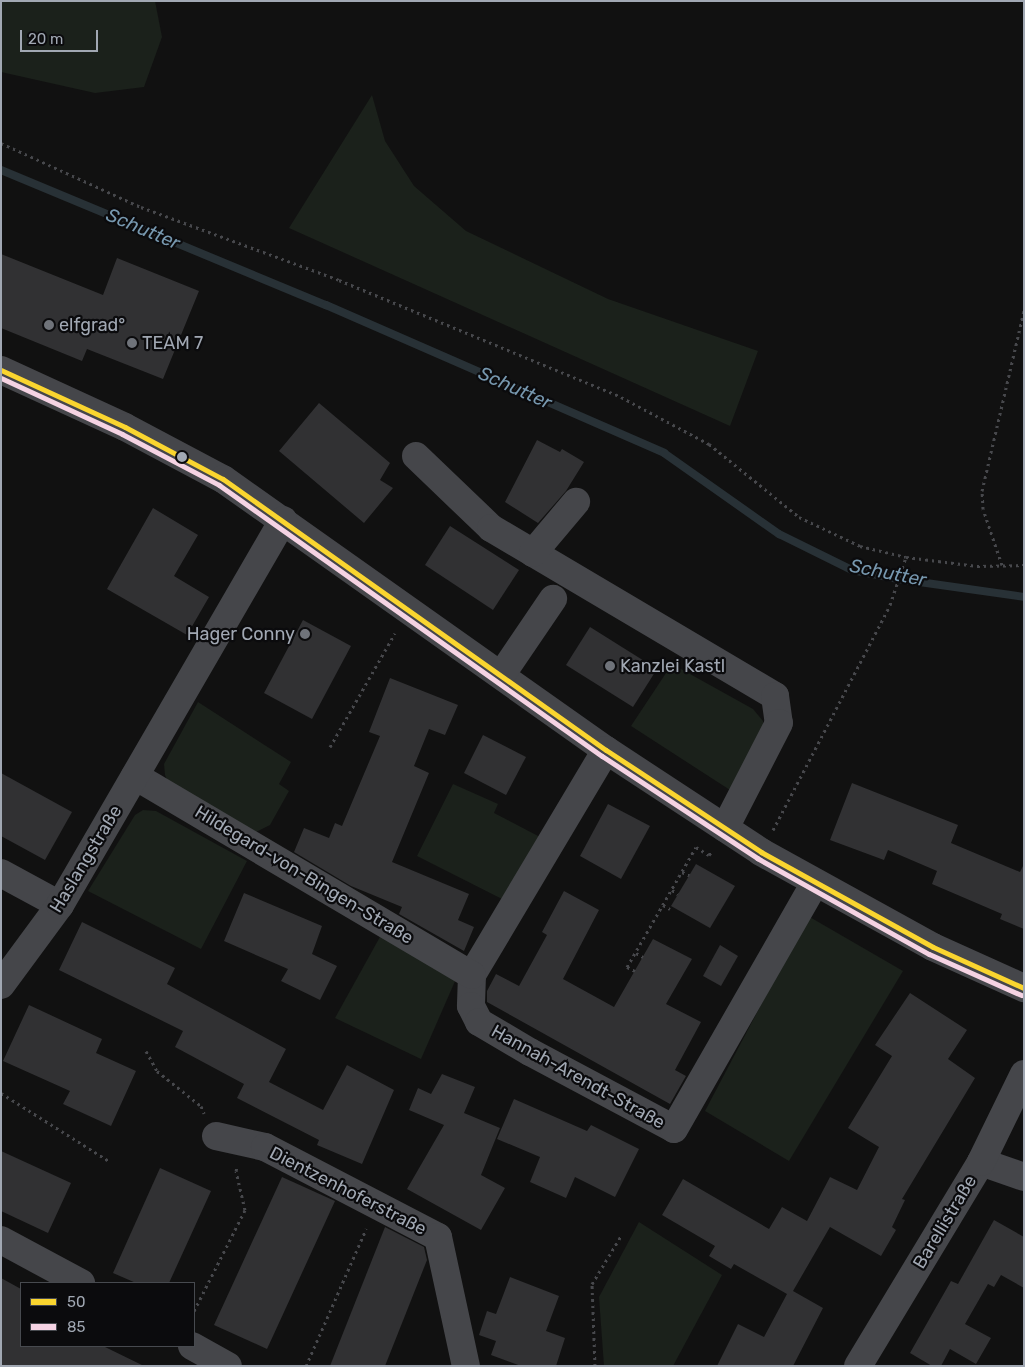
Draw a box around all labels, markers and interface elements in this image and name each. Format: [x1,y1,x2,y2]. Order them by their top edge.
scale bar [22,20,100,52]
text: 20 m [28,30,63,48]
water label: Schutter [103,203,183,255]
place label: elfgrad° [59,314,125,336]
marker: elfgrad° [43,319,55,331]
place label: TEAM 7 [142,332,203,354]
marker: TEAM 7 [126,337,138,349]
water label: Schutter [475,362,555,414]
unlabelled marker [177,452,187,462]
water label: Schutter [848,554,928,592]
place label: Hager Conny [186,623,295,645]
marker: Hager Conny [299,628,311,640]
place label: Kanzlei Kastl [620,655,725,677]
marker: Kanzlei Kastl [604,660,616,672]
street label: Haslangstraße [45,801,127,917]
street label: Hildegard-von-Bingen-Straße [191,801,417,949]
street label: Hannah-Arendt-Straße [487,1020,669,1134]
street label: Dientzenhoferstraße [266,1142,430,1240]
street label: Barellistraße [909,1171,981,1273]
legend [20,1282,195,1347]
text: 50 [67,1293,85,1311]
text: 85 [67,1318,85,1336]

